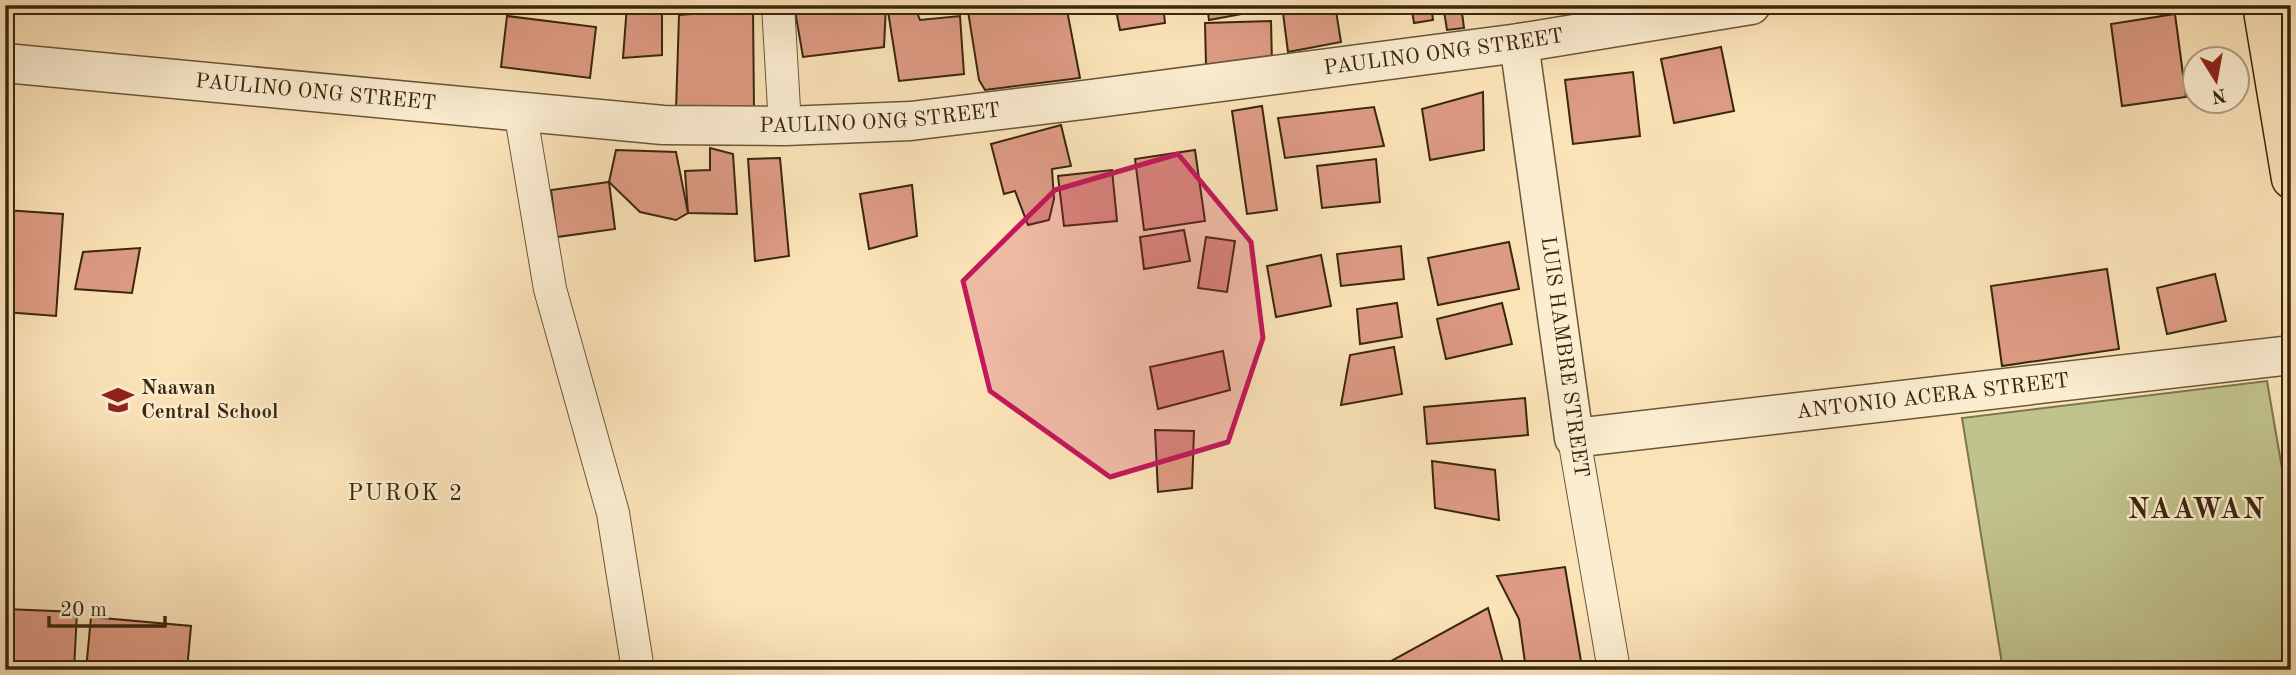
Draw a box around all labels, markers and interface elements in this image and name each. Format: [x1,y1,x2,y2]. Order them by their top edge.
street label: PAULINO ONG STREET [1322,25,1565,79]
north arrow [2180,46,2250,116]
street label: PAULINO ONG STREET [194,70,437,114]
text: N [2209,84,2228,105]
street label: PAULINO ONG STREET [759,100,1001,137]
street label: LUIS HAMBRE STREET [1537,235,1591,479]
street label: ANTONIO ACERA STREET [1795,370,2070,423]
place label: Naawan Central School [141,378,278,423]
school or university icon: Naawan Central School [101,383,135,417]
district label: PUROK 2 [348,482,464,505]
district label: NAAWAN [2128,497,2266,525]
scale bar [49,584,164,628]
text: 20 m [60,600,107,621]

